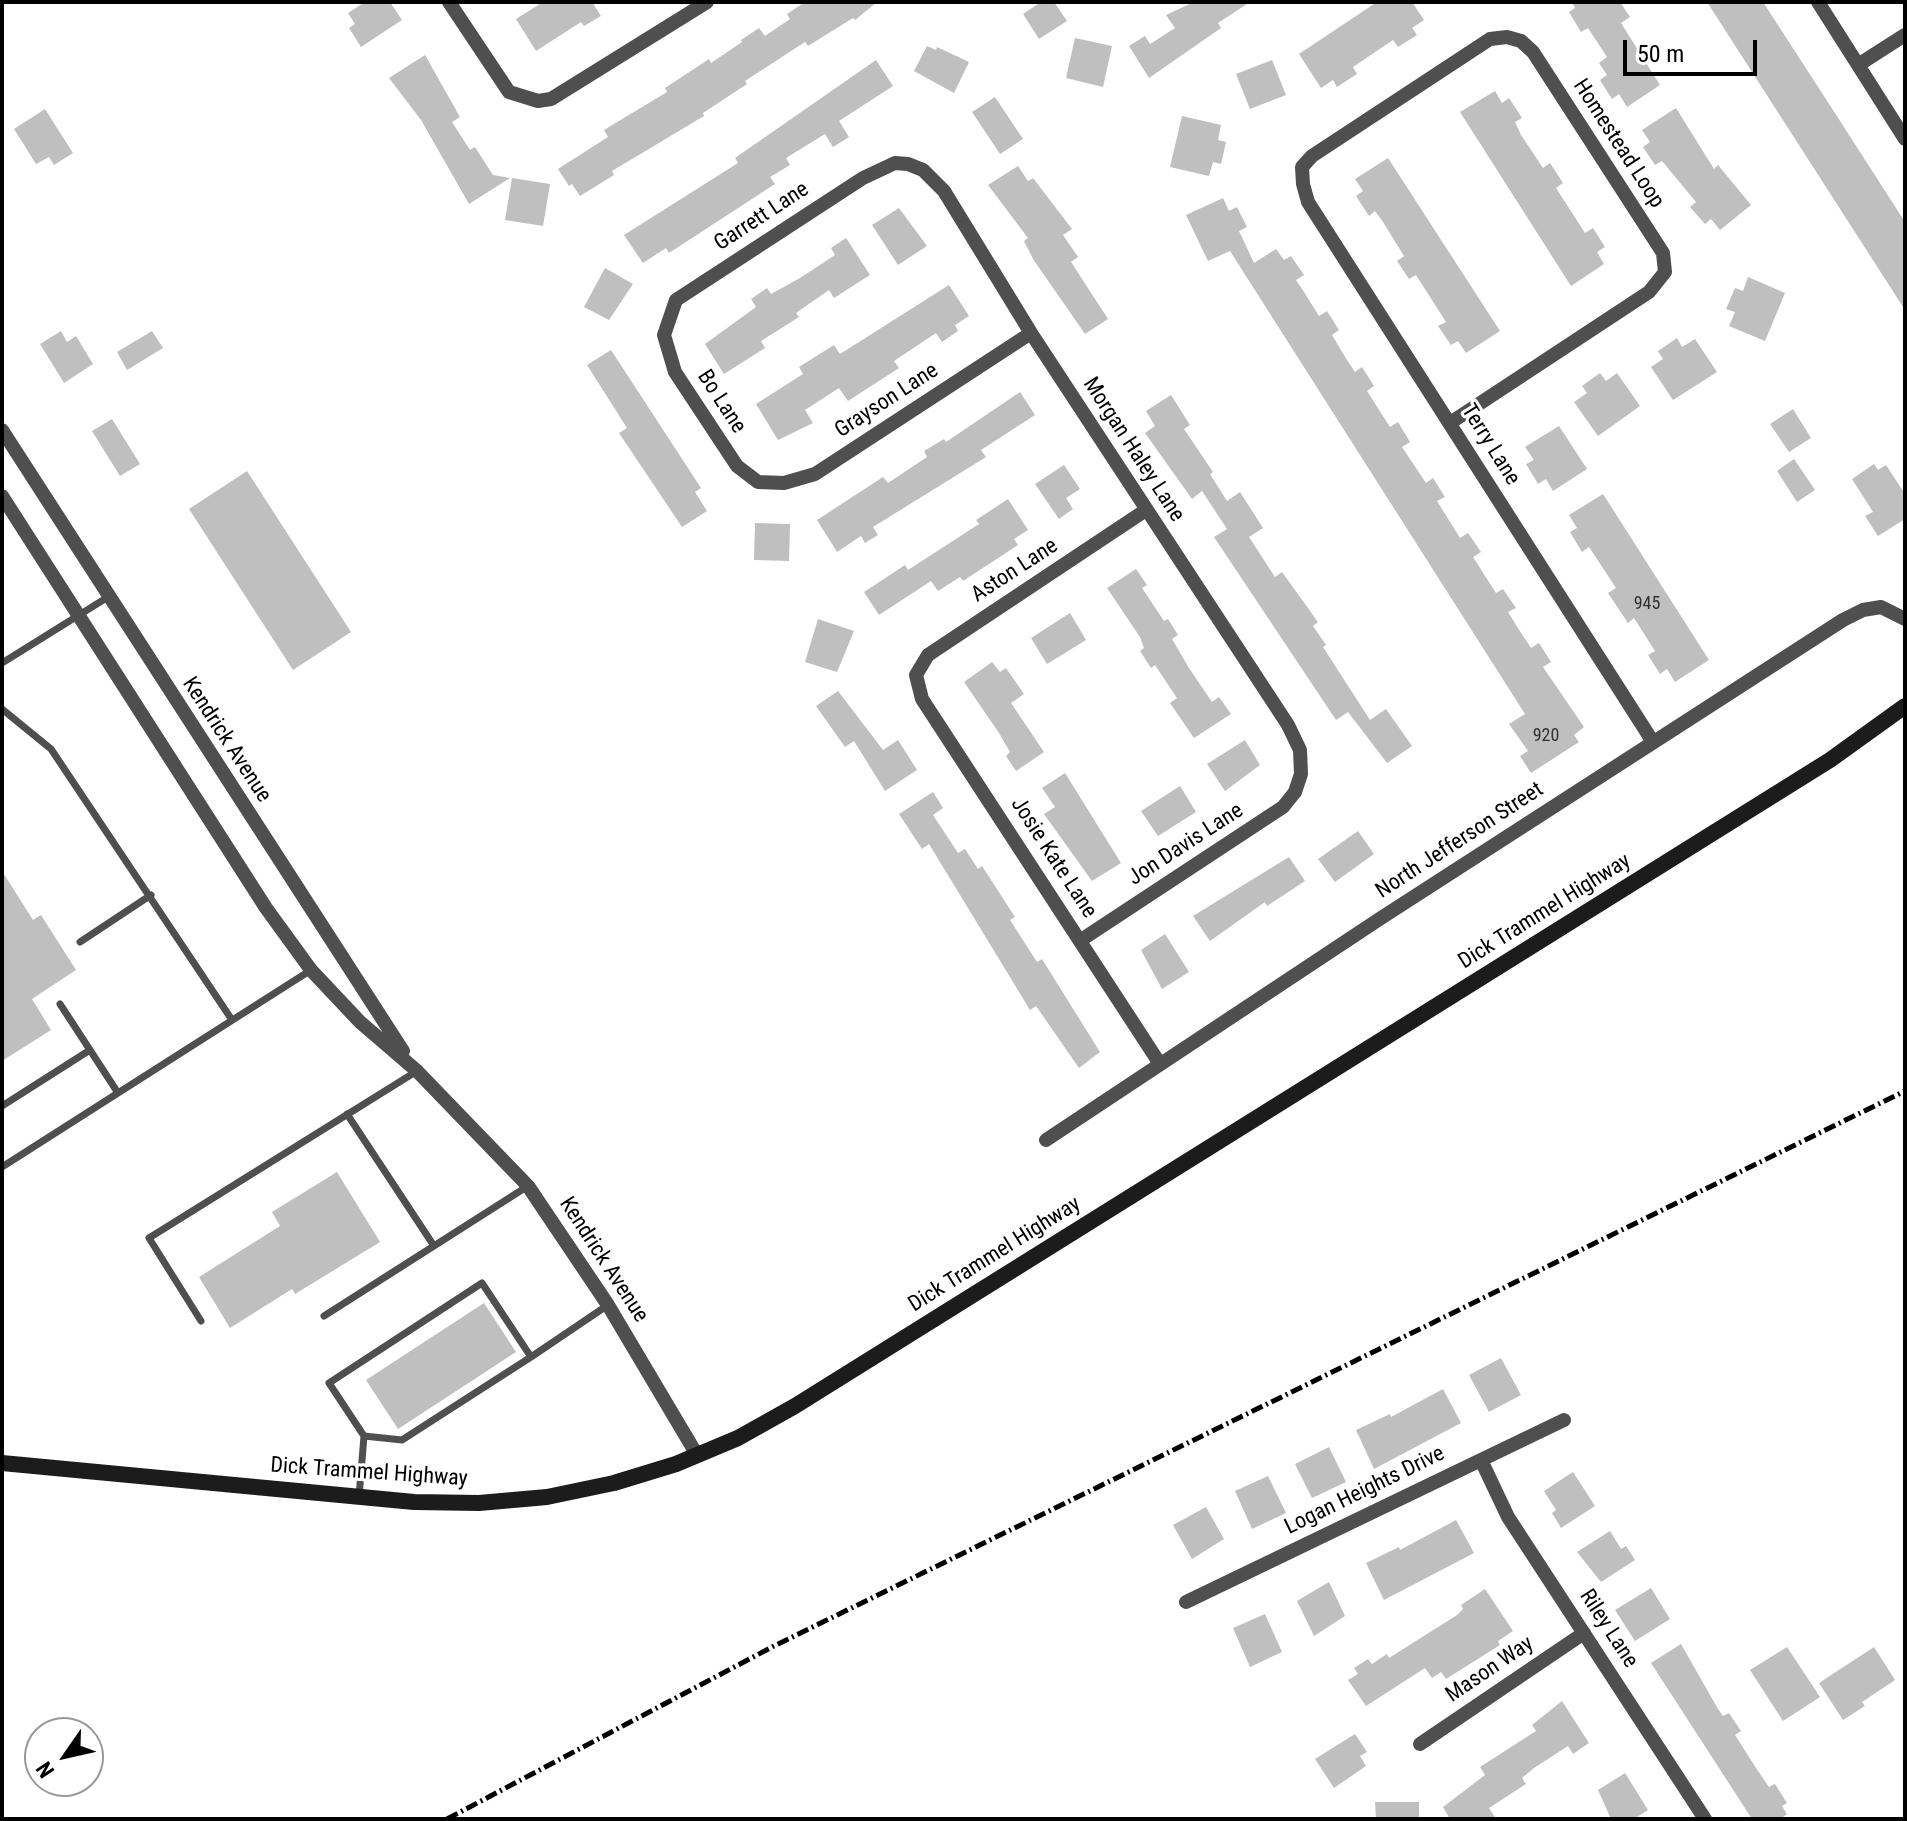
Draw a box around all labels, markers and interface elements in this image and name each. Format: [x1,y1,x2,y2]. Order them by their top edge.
scale bar [1627,24,1761,74]
text: 50 m [1637,40,1684,68]
street label: Homestead Loop [1567,75,1669,213]
street label: Garrett Lane [710,177,814,257]
street label: Grayson Lane [831,358,943,444]
street label: Bo Lane [691,365,751,439]
street label: Morgan Haley Lane [1076,373,1190,527]
street label: Terry Lane [1455,400,1525,490]
street label: Aston Lane [967,533,1063,609]
house number: 945 [1634,593,1660,615]
street label: Kendrick Avenue [176,673,276,807]
house number: 920 [1533,725,1559,747]
street label: North Jefferson Street [1371,777,1549,905]
street label: Josie Kate Lane [1004,793,1102,923]
street label: Jon Davis Lane [1124,798,1248,892]
street label: Dick Trammel Highway [1454,848,1636,976]
street label: Dick Trammel Highway [904,1191,1086,1319]
street label: Kendrick Avenue [553,1193,653,1327]
street label: Logan Heights Drive [1281,1441,1449,1541]
street label: Dick Trammel Highway [269,1453,469,1493]
street label: Riley Lane [1573,1585,1643,1673]
street label: Mason Way [1441,1631,1539,1709]
north arrow [24,1717,104,1797]
text: N [31,1757,59,1782]

